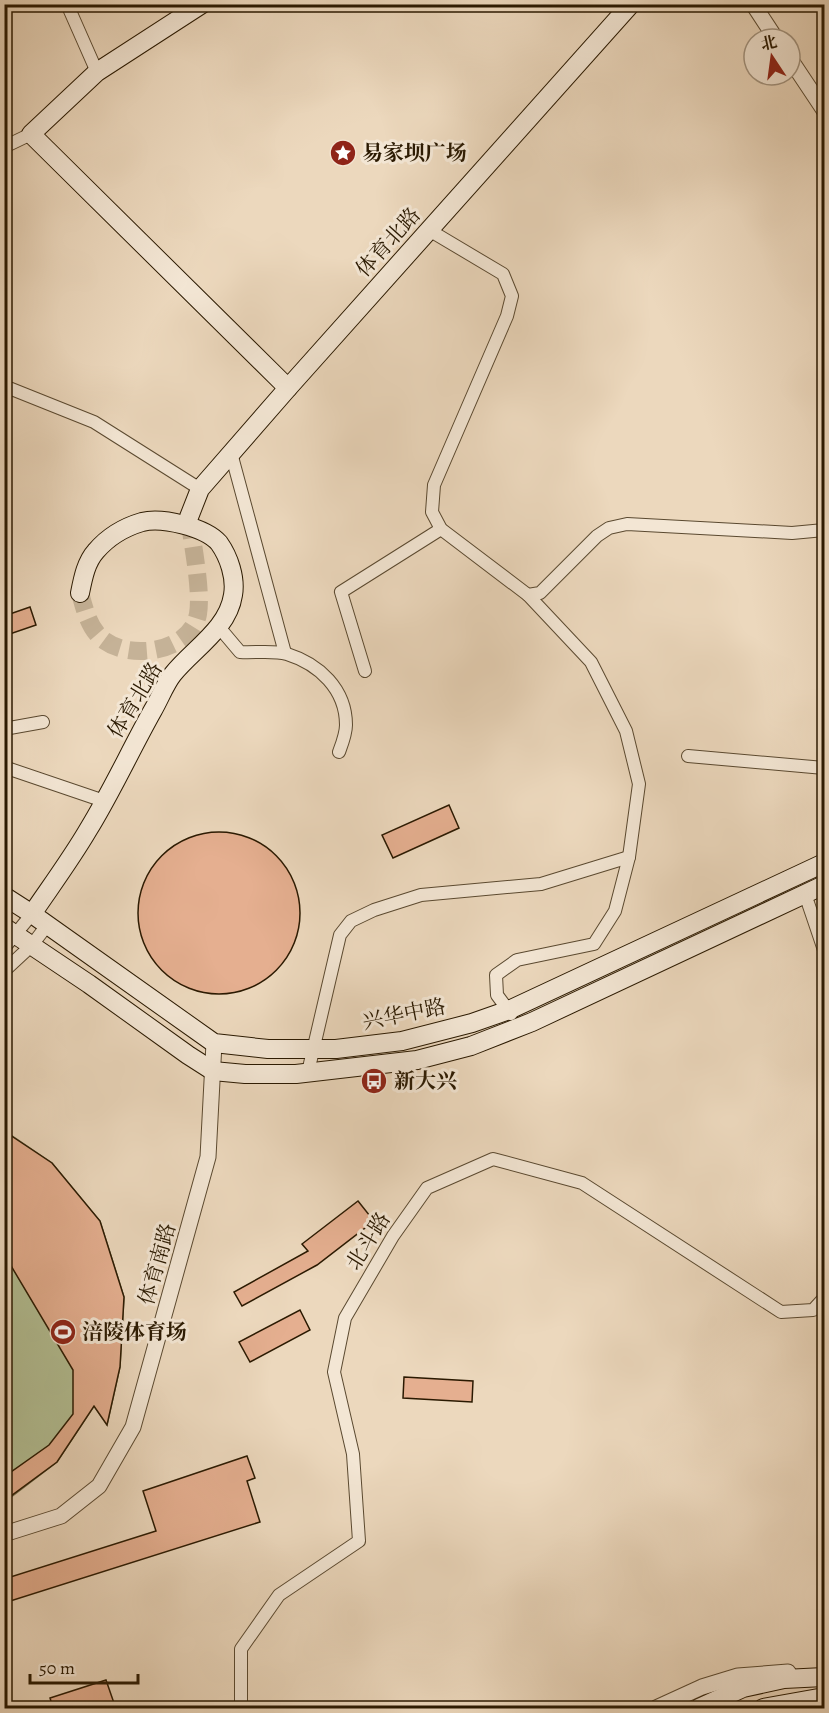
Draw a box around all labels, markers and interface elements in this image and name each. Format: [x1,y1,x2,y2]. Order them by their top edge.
north arrow [742,27,802,87]
text: 北 [759,31,779,56]
place icon: 易家坝广场 [328,138,358,168]
place label: 易家坝广场 [362,139,467,167]
street label: 体育北路 [349,201,427,283]
street label: 体育北路 [101,657,169,743]
street label: 兴华中路 [360,992,448,1036]
bus stop icon: 新大兴 [359,1066,389,1096]
place label: 新大兴 [394,1067,457,1095]
street label: 北斗路 [339,1207,397,1275]
street label: 体育南路 [132,1220,182,1308]
sports icon: 涪陵体育场 [48,1317,78,1347]
place label: 涪陵体育场 [82,1318,187,1346]
scale bar [30,1647,138,1685]
text: 50 m [39,1656,75,1680]

